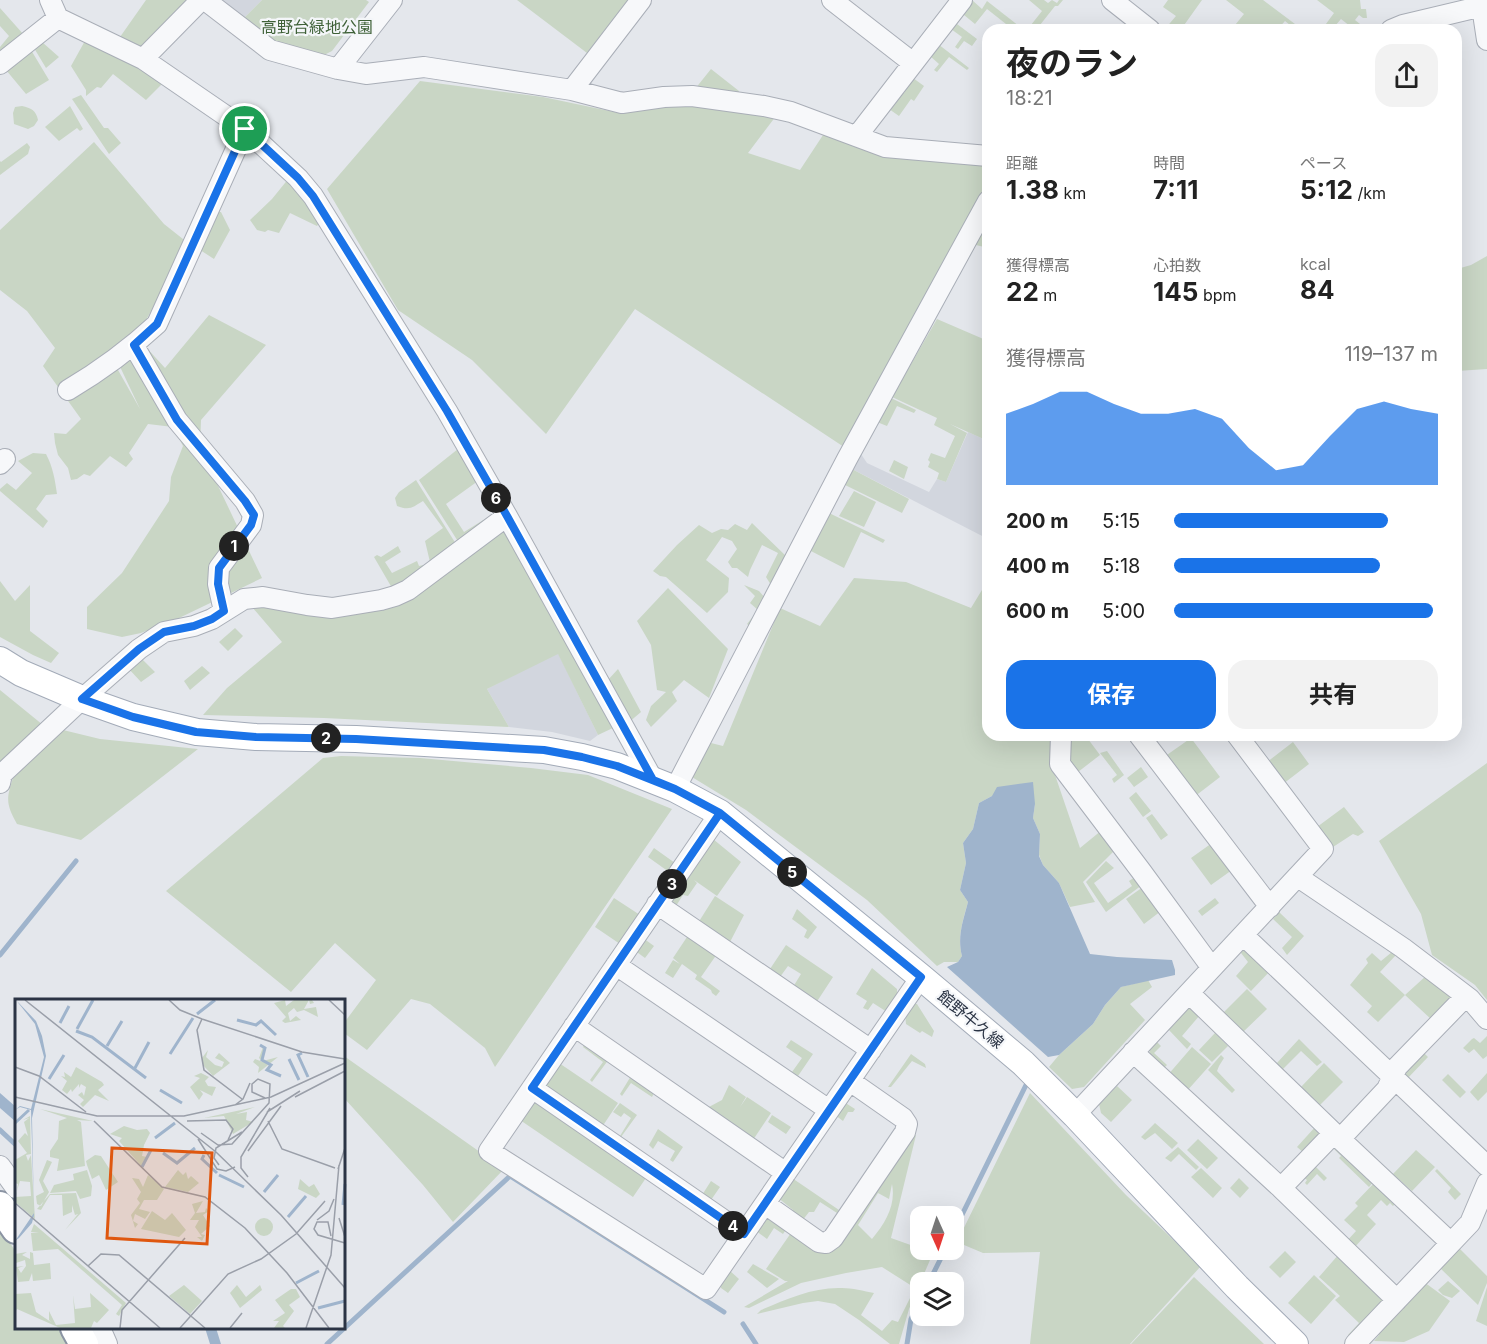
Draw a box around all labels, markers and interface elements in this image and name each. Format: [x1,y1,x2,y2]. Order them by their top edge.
park label: 高野台緑地公園 [261,17,373,37]
text: 夜のラン [1006,43,1138,83]
button: share [1375,44,1438,107]
text: 18:21 [1006,86,1053,110]
pin [219,103,270,154]
icon: arrive [228,112,261,145]
text: 距離 [1006,153,1038,173]
text: 時間 [1153,153,1185,173]
text: ペース [1300,153,1347,173]
text: 1.38 [1006,174,1059,205]
text: 7:11 [1153,174,1198,205]
text: 5:12 [1300,174,1353,205]
text: km [1059,183,1086,203]
text: /km [1353,183,1386,203]
text: kcal [1300,254,1331,274]
text: 獲得標高 [1006,255,1070,275]
text: 心拍数 [1153,255,1201,275]
text: 84 [1300,274,1335,305]
text: 22 [1006,276,1039,307]
text: 145 [1153,276,1198,307]
text: m [1039,285,1057,305]
text: bpm [1198,285,1237,305]
text: 119–137 m [1344,342,1438,366]
text: 獲得標高 [1006,346,1086,370]
pin: 6 [481,483,511,513]
text: 6 [491,488,501,508]
text: 200 m [1006,509,1069,533]
text: 5:15 [1102,509,1140,533]
pin: 1 [219,531,249,561]
text: 1 [231,536,237,556]
text: 400 m [1006,554,1070,578]
text: 5:18 [1102,554,1140,578]
text: 600 m [1006,599,1069,623]
text: 5:00 [1102,599,1145,623]
button: 保存 [1006,660,1216,729]
button: 共有 [1228,660,1438,729]
pin: 2 [311,723,341,753]
text: 2 [321,728,331,748]
pin: 5 [777,857,807,887]
text: 5 [787,862,797,882]
pin: 3 [657,869,687,899]
text: 3 [667,874,677,894]
street label: 館野牛久線 [934,986,1008,1052]
inset map [15,999,345,1329]
north arrow [910,1206,964,1260]
map controls [910,1206,964,1326]
pin: 4 [718,1211,748,1241]
text: 4 [728,1216,738,1236]
button: layers [910,1272,964,1326]

